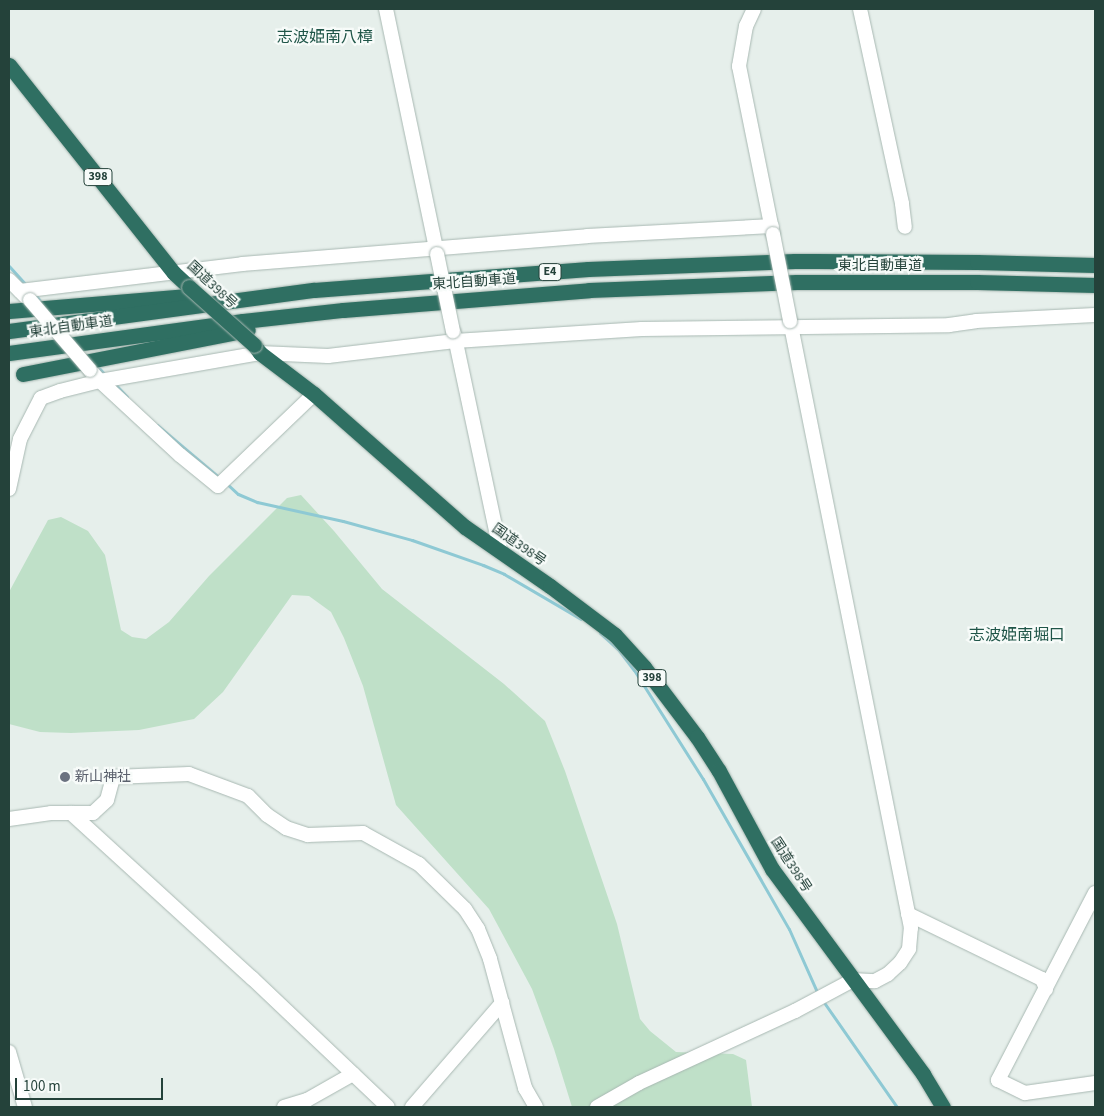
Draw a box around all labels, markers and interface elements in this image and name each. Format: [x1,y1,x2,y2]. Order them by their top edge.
district label: 志波姫南八樟 [277,27,373,47]
road number: 398 [83,168,113,186]
street label: 国道398号 [183,257,241,313]
street label: 東北自動車道 [838,258,922,274]
road number: E4 [538,262,562,282]
street label: 東北自動車道 [432,271,516,293]
street label: 東北自動車道 [28,313,114,341]
street label: 国道398号 [488,520,550,570]
district label: 志波姫南堀口 [969,625,1065,645]
road number: 398 [637,668,667,688]
place label: 新山神社 [75,769,131,785]
marker: 新山神社 [59,771,71,783]
street label: 国道398号 [767,834,815,896]
scale bar [18,1068,165,1100]
text: 100 m [23,1076,61,1097]

